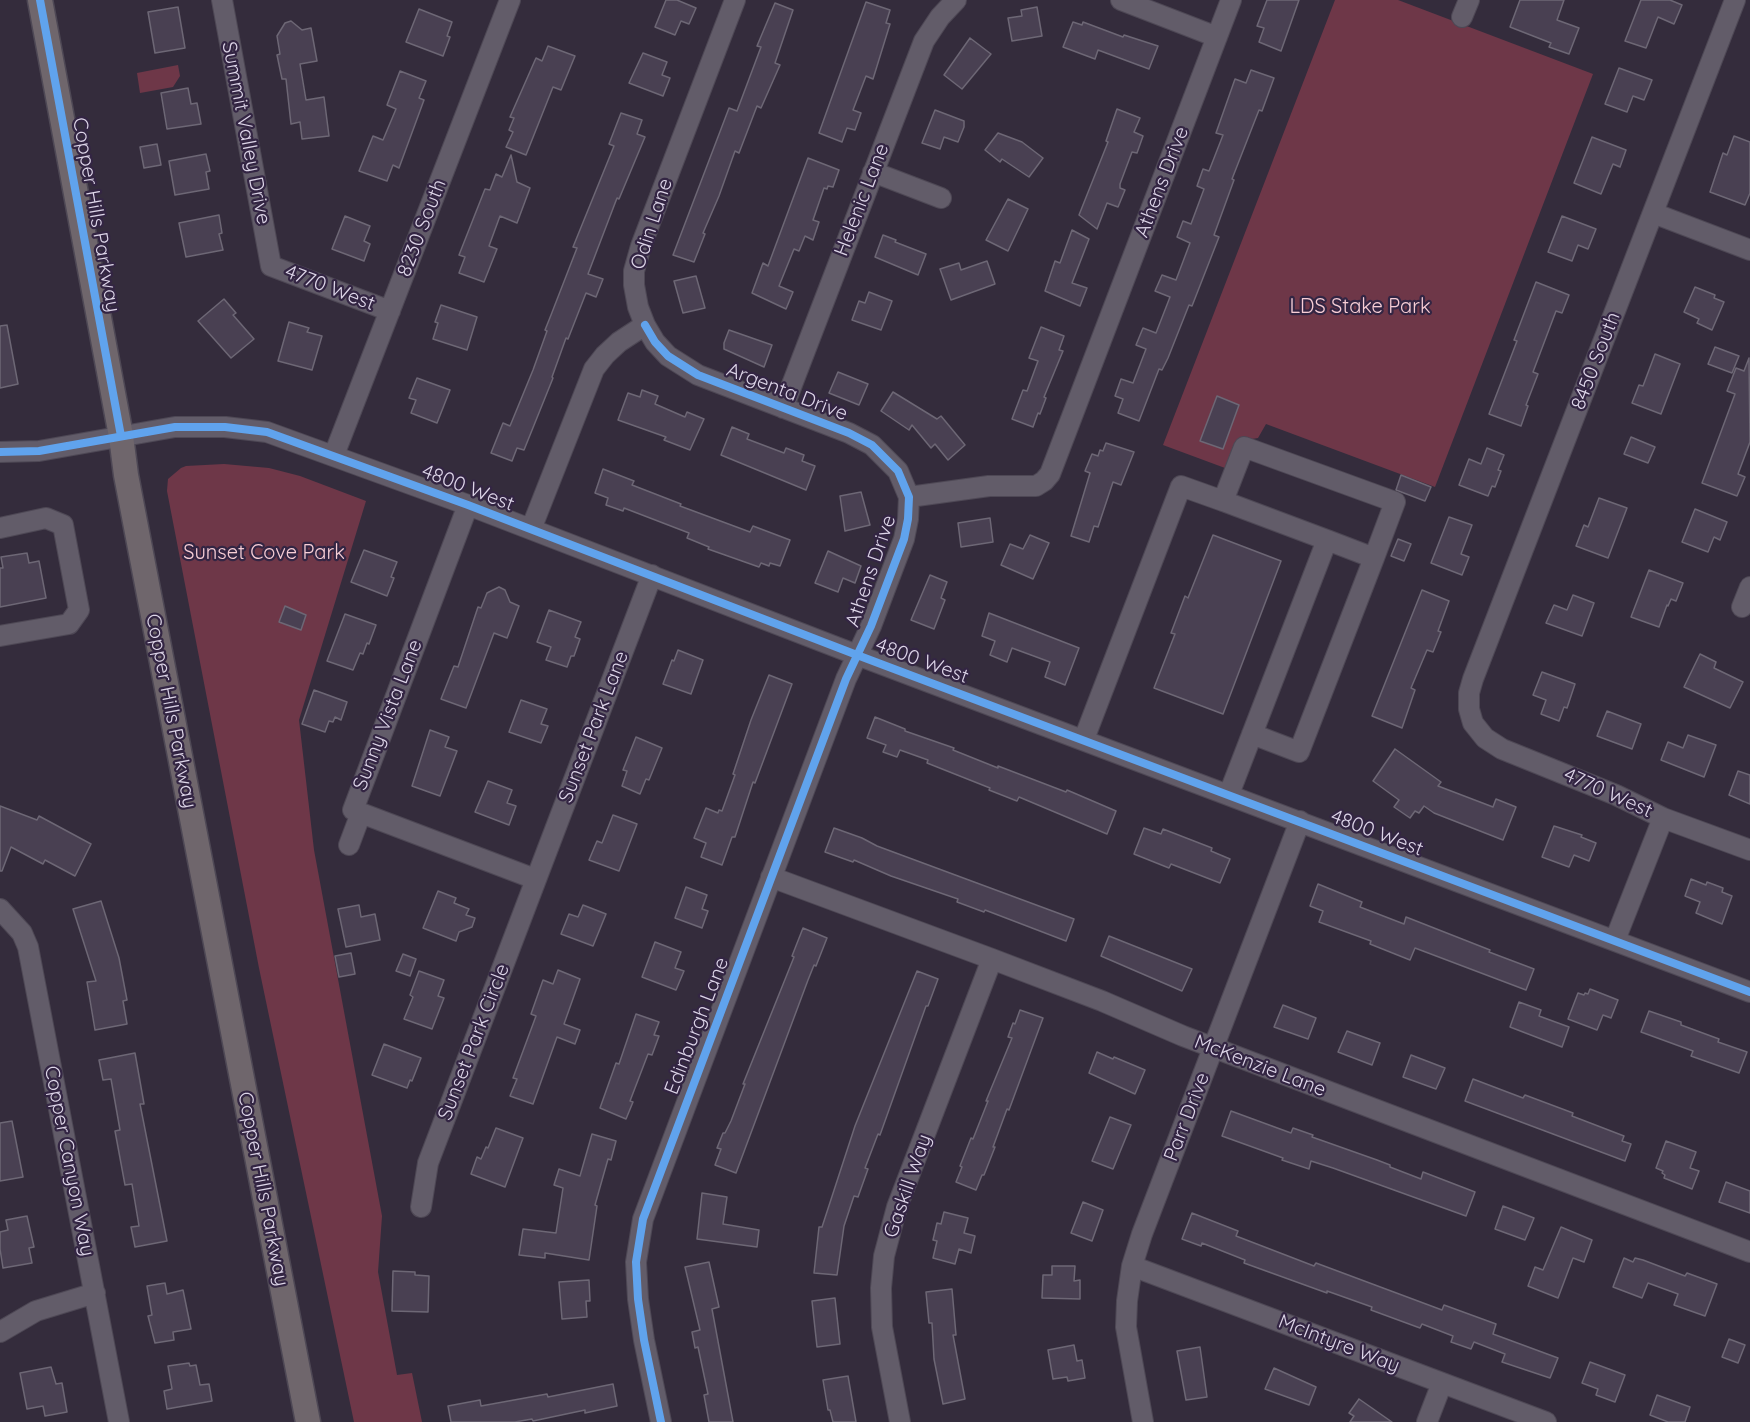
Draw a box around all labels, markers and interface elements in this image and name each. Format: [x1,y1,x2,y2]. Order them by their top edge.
street label: Summit Valley Drive [216,39,276,227]
street label: Copper Hills Parkway [67,116,125,314]
street label: Athens Drive [1130,123,1194,241]
street label: Helenic Lane [830,140,894,260]
street label: Odin Lane [626,175,678,273]
street label: 8230 South [392,176,452,280]
street label: 4770 West [282,260,378,316]
park label: LDS Stake Park [1289,295,1431,319]
street label: 8450 South [1566,309,1626,413]
street label: Argenta Drive [723,358,851,426]
street label: 4800 West [418,459,518,517]
street label: Athens Drive [841,512,901,630]
park label: Sunset Cove Park [183,541,345,565]
street label: Copper Hills Parkway [140,612,202,810]
street label: 4800 West [872,633,972,689]
street label: Sunny Vista Lane [348,636,428,794]
street label: Sunset Park Lane [554,648,634,806]
street label: 4770 West [1560,763,1656,823]
street label: 4800 West [1327,804,1427,862]
street label: Edinburgh Lane [660,954,734,1098]
street label: Sunset Park Circle [433,960,515,1124]
street label: McKenzie Lane [1191,1030,1329,1102]
street label: Copper Canyon Way [39,1064,99,1258]
street label: Parr Drive [1159,1069,1215,1165]
street label: Copper Hills Parkway [232,1090,294,1288]
street label: Gaskill Way [879,1131,937,1241]
street label: McIntyre Way [1275,1310,1403,1378]

